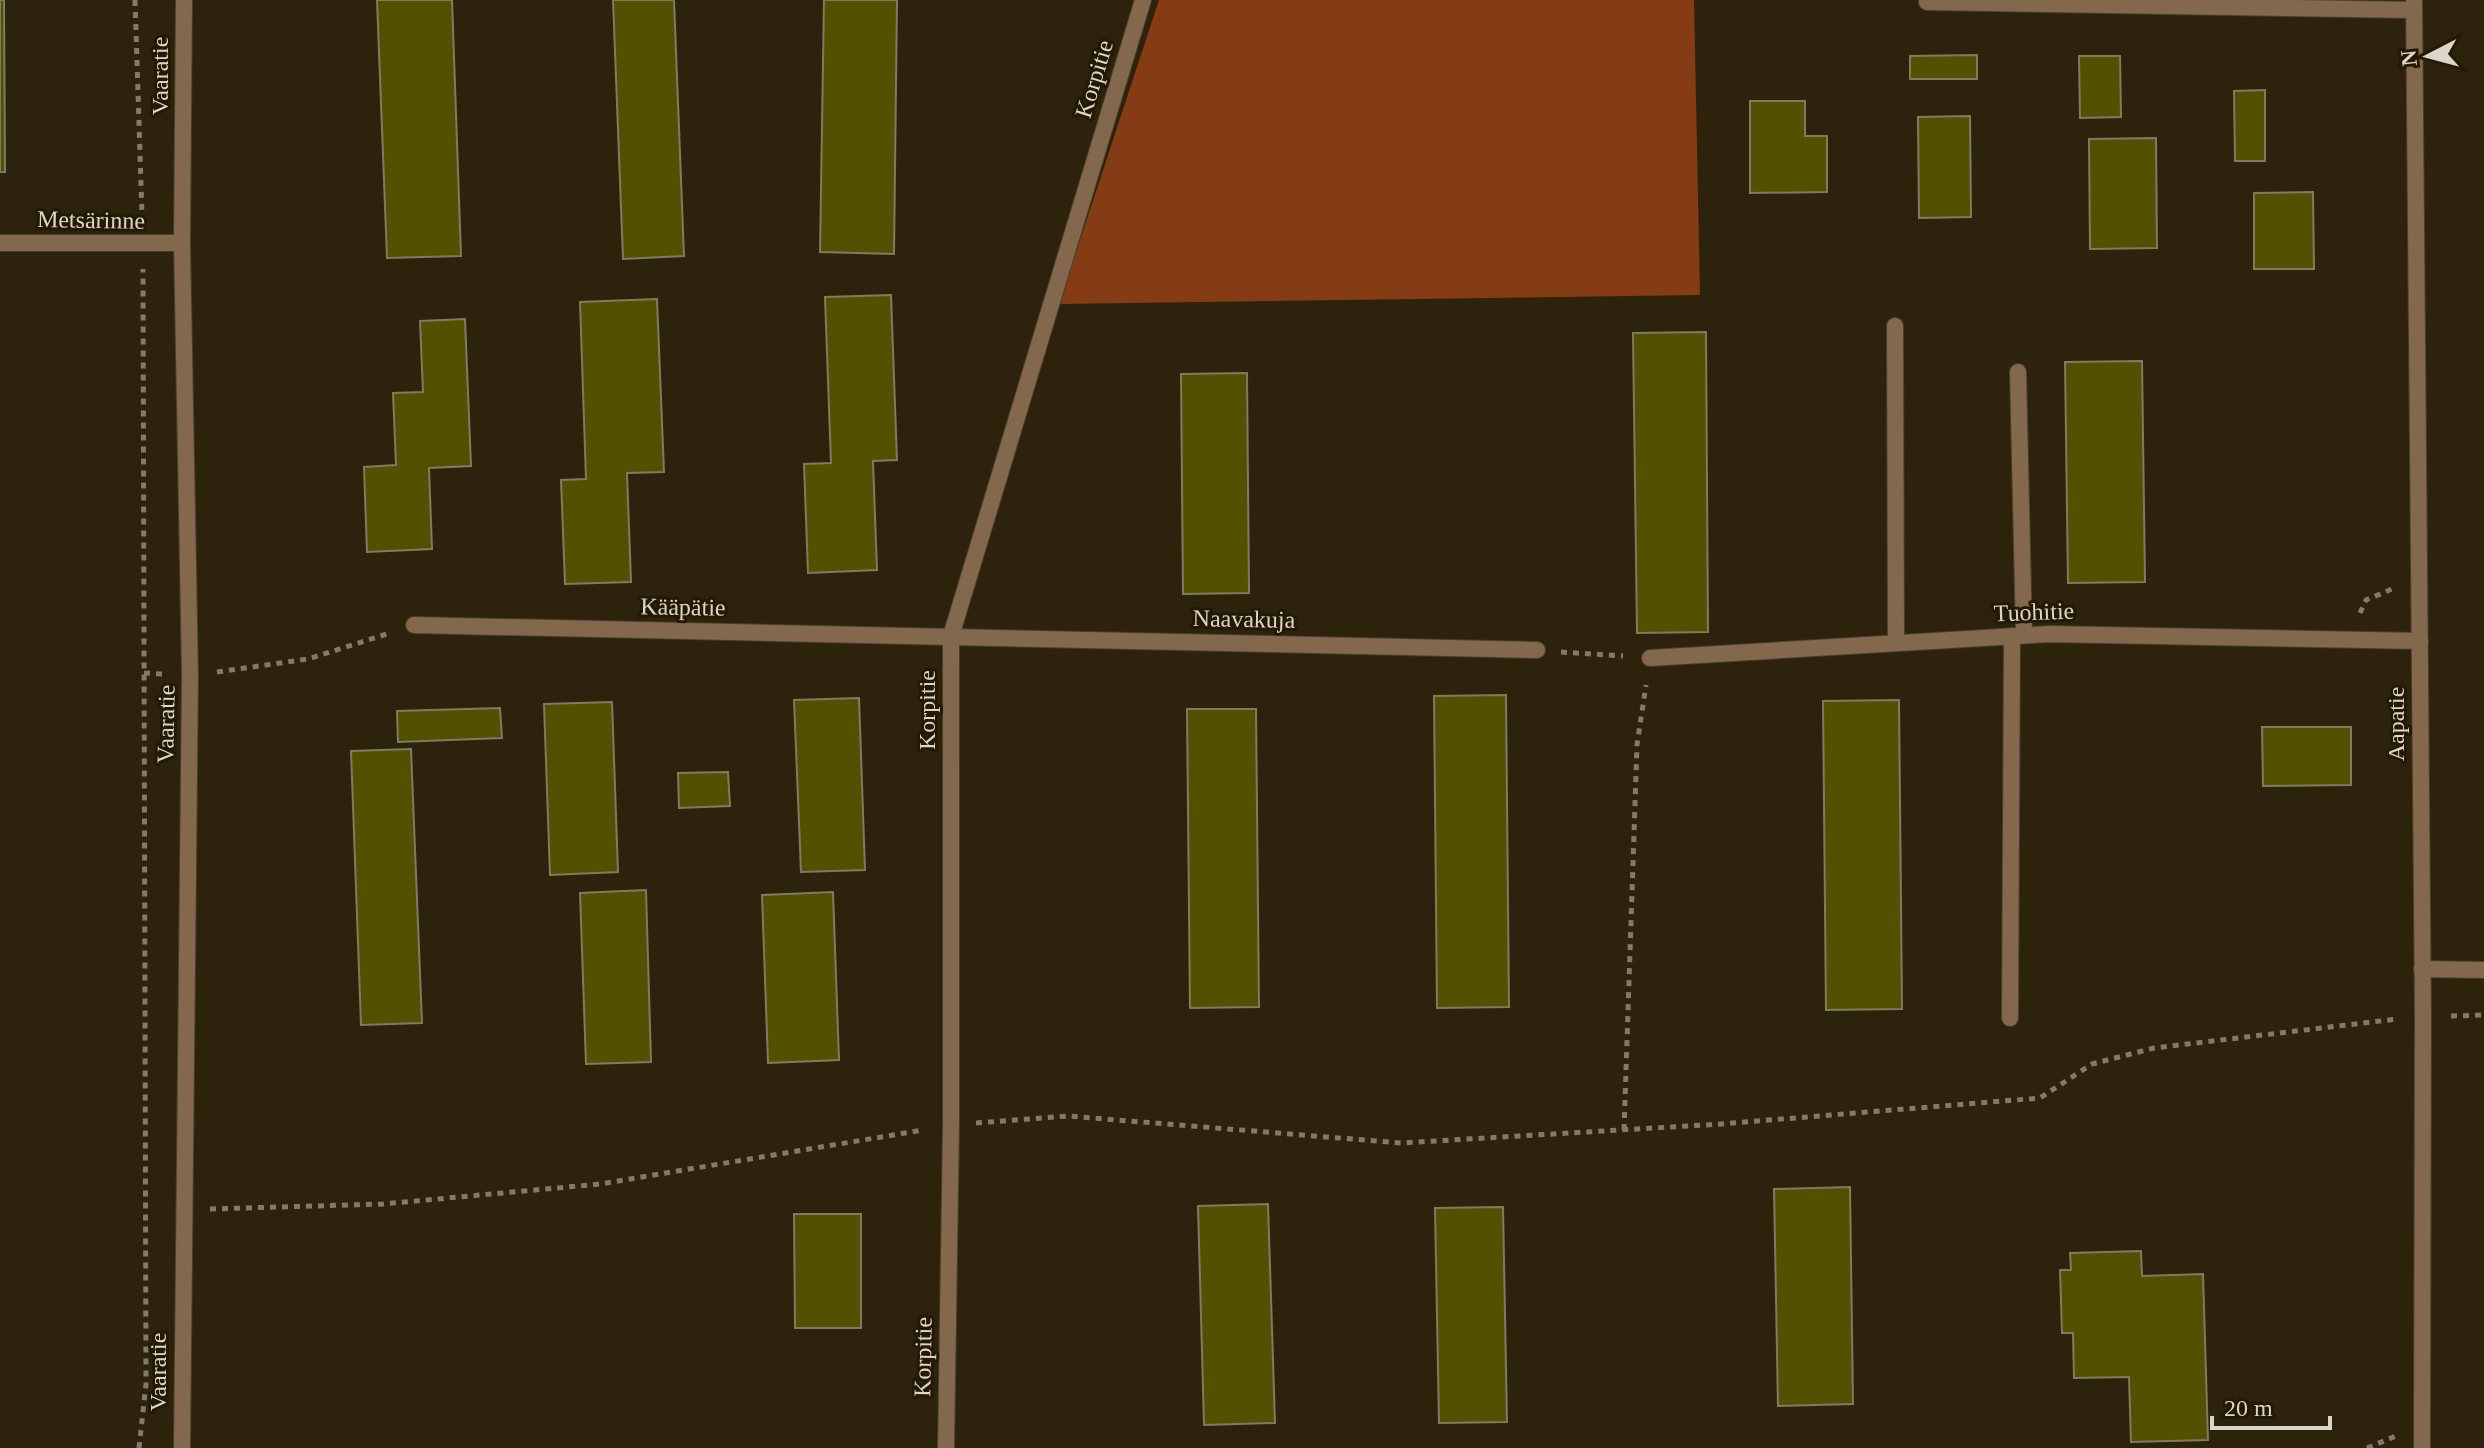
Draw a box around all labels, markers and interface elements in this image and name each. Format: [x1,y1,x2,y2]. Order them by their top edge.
north arrow [2388,16,2468,96]
street label: Vaaratie [147,37,173,115]
street label: Korpitie [1070,37,1118,121]
text: N [2395,49,2422,67]
street label: Metsärinne [37,206,145,234]
street label: Kääpätie [640,593,726,621]
street label: Tuohitie [1993,598,2075,626]
street label: Naavakuja [1192,605,1296,633]
street label: Korpitie [914,670,940,750]
street label: Vaaratie [152,684,180,764]
street label: Aapatie [2383,687,2409,761]
street label: Korpitie [909,1317,937,1397]
street label: Vaaratie [145,1333,171,1411]
scale bar [2212,1380,2330,1430]
text: 20 m [2224,1395,2273,1421]

